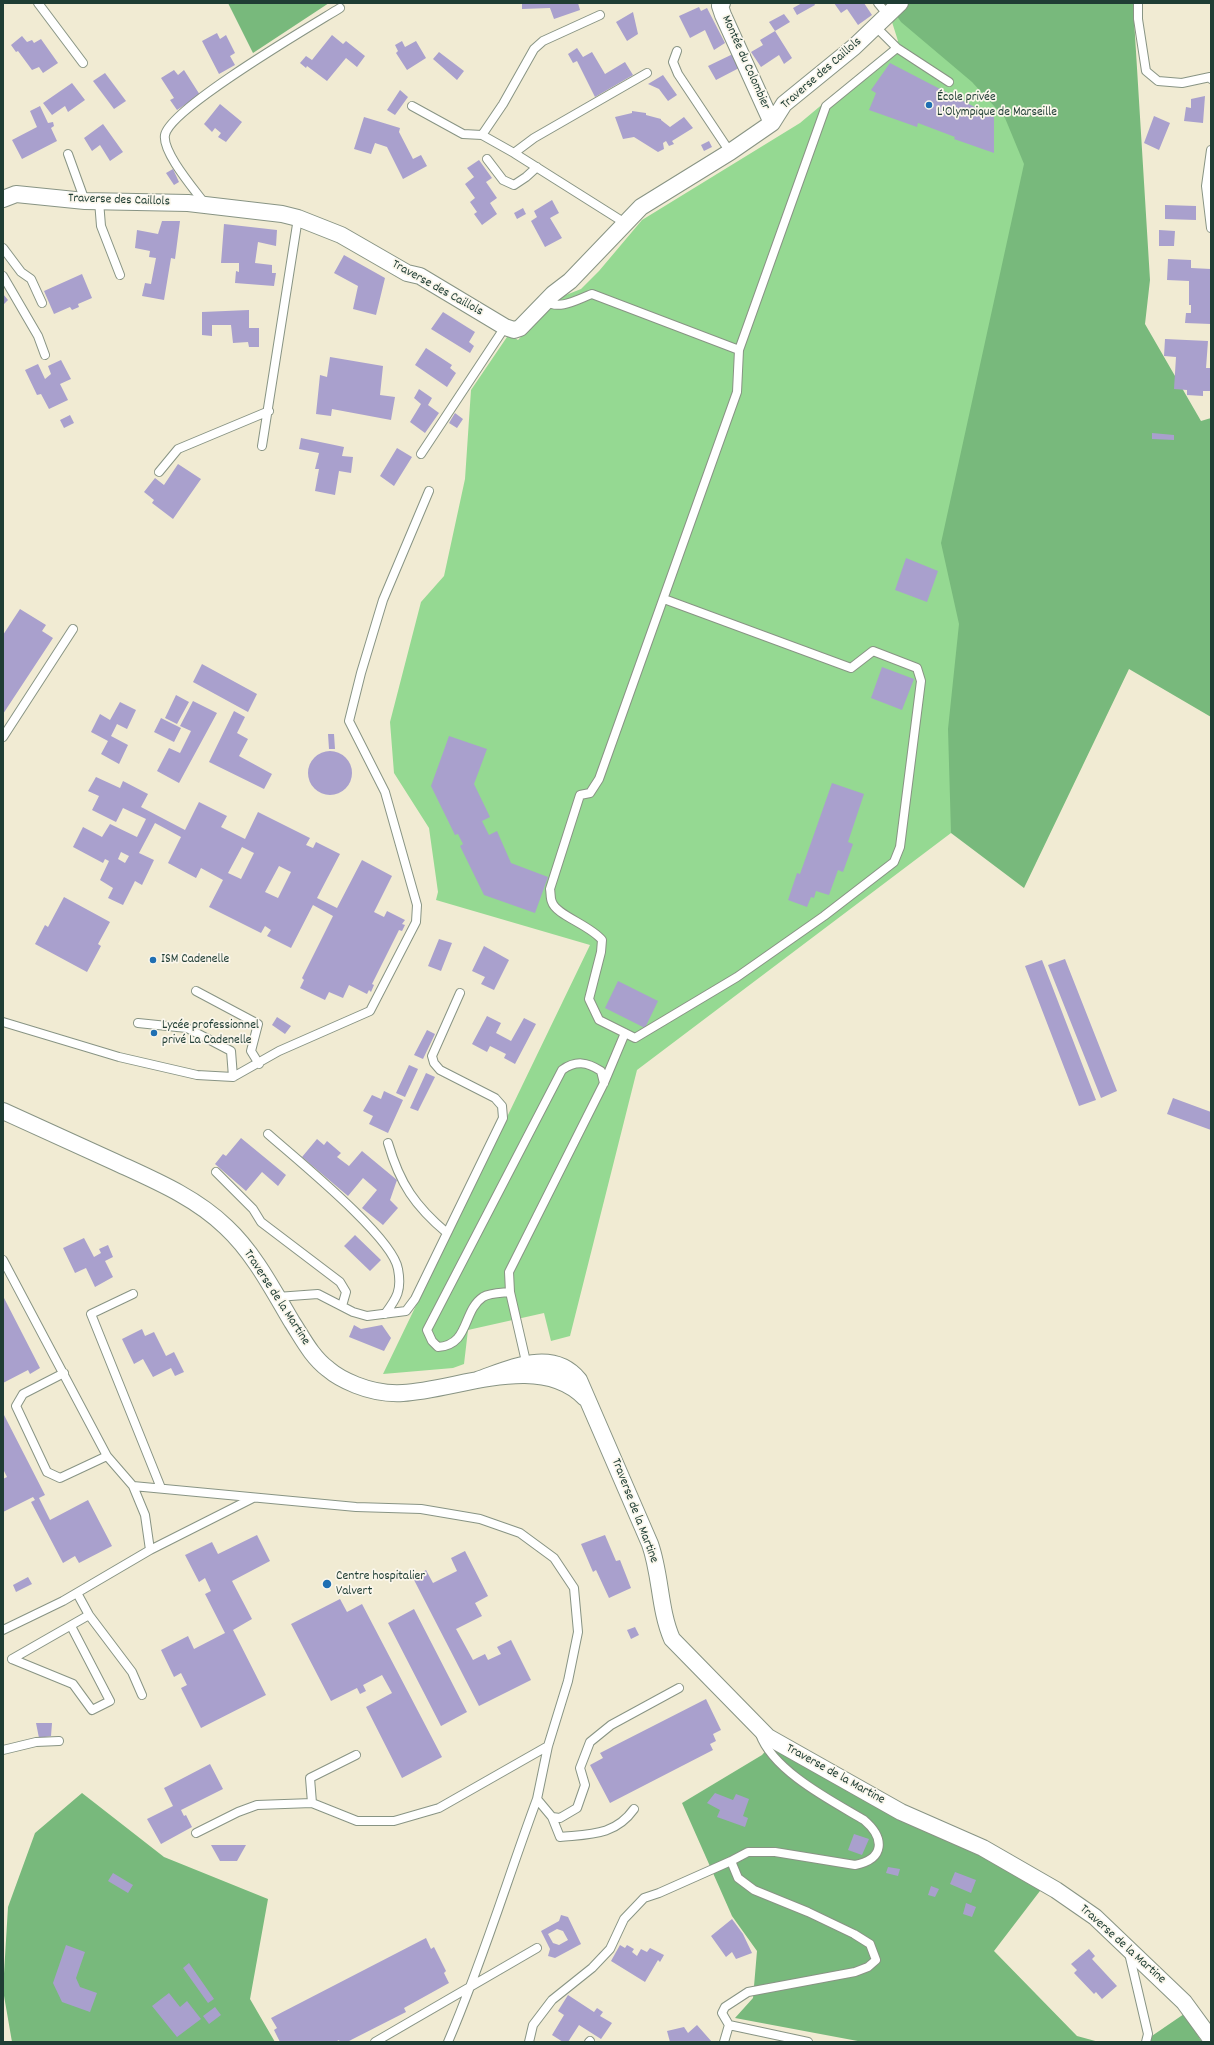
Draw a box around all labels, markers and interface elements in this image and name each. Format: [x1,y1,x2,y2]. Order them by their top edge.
street label: Montée du Colombier [717,13,773,113]
street label: Traverse des Caillols [778,35,866,113]
place label: École privée L'Olympique de Marseille [937,90,1057,121]
marker: École privée L'Olympique de Marseille [924,100,934,110]
street label: Traverse des Caillols [68,191,170,211]
street label: Traverse des Caillols [389,257,485,321]
place label: ISM Cadenelle [161,952,229,968]
marker: ISM Cadenelle [148,955,158,965]
place label: Lycée professionnel privé La Cadenelle [162,1018,259,1049]
marker: Lycée professionnel privé La Cadenelle [149,1028,159,1038]
street label: Traverse de la Martine [239,1247,313,1349]
street label: Traverse de la Martine [607,1457,661,1565]
place label: Centre hospitalier Valvert [336,1569,425,1600]
marker: Centre hospitalier Valvert [321,1578,333,1590]
street label: Traverse de la Martine [783,1741,887,1809]
street label: Traverse de la Martine [1076,1902,1168,1988]

